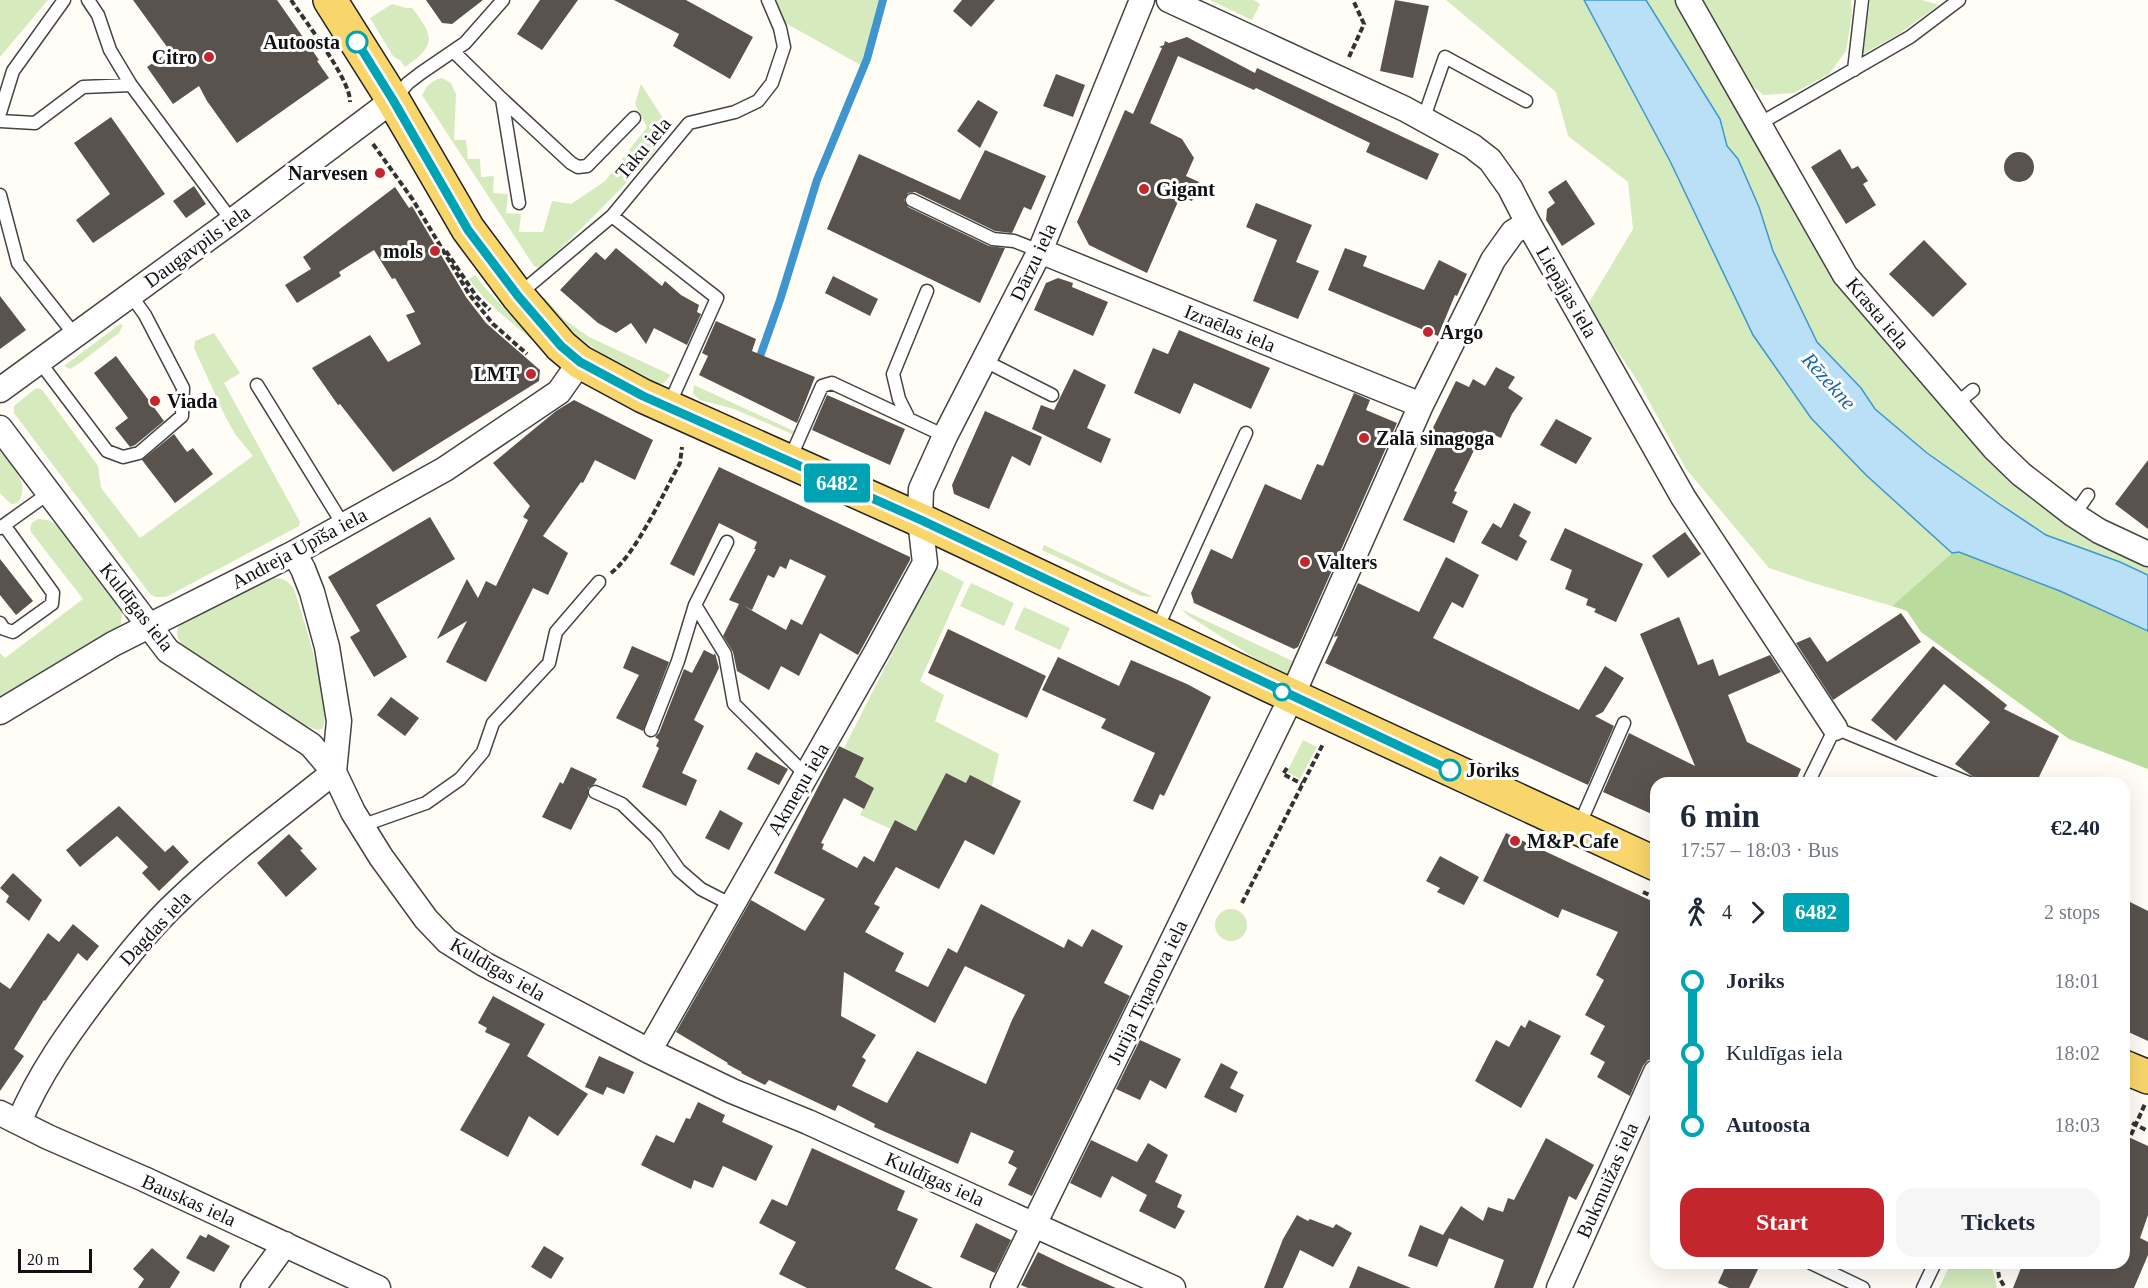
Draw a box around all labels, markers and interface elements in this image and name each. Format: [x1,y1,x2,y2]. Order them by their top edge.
place label: Autoosta [263,31,340,53]
marker: Autoosta [346,31,368,53]
place label: Citro [152,46,197,68]
marker: Citro [202,50,216,64]
street label: Taku iela [611,113,675,183]
place label: Narvesen [288,162,368,184]
marker: Narvesen [373,166,387,180]
place label: Gigant [1156,178,1215,201]
marker: Gigant [1137,182,1151,196]
street label: Daugavpils iela [140,200,255,292]
street label: Dārzu iela [1006,220,1060,304]
place label: mols [383,240,423,262]
street label: Liepājas iela [1531,242,1602,342]
marker: mols [428,244,442,258]
street label: Krasta iela [1842,273,1914,353]
street label: Izraēlas iela [1181,300,1279,356]
place label: Argo [1440,321,1483,344]
marker: Argo [1421,325,1435,339]
water label: Rēzekne [1796,347,1861,415]
place label: LMT [473,363,520,385]
marker: LMT [524,367,538,381]
place label: Viada [167,390,217,412]
marker: Viada [148,394,162,408]
place label: Zalā sinagoga [1376,427,1494,450]
marker: Zalā sinagoga [1357,431,1371,445]
line badge: 6482 [795,464,879,502]
text: 6482 [816,471,858,495]
street label: Andreja Upīša iela [228,503,371,594]
place label: Valters [1317,551,1378,573]
marker: Valters [1298,555,1312,569]
street label: Kuldīgas iela [95,558,178,656]
unlabelled marker [1273,683,1291,701]
street label: Akmeņu iela [763,739,834,839]
marker: Joriks [1439,759,1461,781]
place label: Joriks [1466,759,1520,781]
text: 6 min [1680,798,1760,834]
text: €2.40 [2051,815,2100,840]
place label: M&P Cafe [1527,830,1619,852]
marker: M&P Cafe [1508,834,1522,848]
text: 17:57 – 18:03 · Bus [1680,839,1839,861]
street label: Dagdas iela [115,886,196,971]
icon: walk [1680,896,1713,929]
icon: forward [1741,896,1774,929]
text: 6482 [1795,900,1837,924]
text: 4 [1722,901,1732,923]
text: 2 stops [2044,901,2100,923]
street label: Jurija Tiņanova iela [1103,916,1192,1068]
street label: Kuldīgas iela [446,933,550,1006]
text: Joriks [1726,968,1785,993]
text: 18:01 [2054,970,2100,992]
text: Kuldīgas iela [1726,1040,1843,1065]
text: 18:02 [2054,1042,2100,1064]
text: Autoosta [1726,1112,1810,1137]
text: 18:03 [2054,1114,2100,1136]
street label: Bukmuižas iela [1572,1119,1642,1241]
street label: Kuldīgas iela [882,1147,988,1212]
street label: Bauskas iela [139,1170,240,1231]
button: Start [1680,1188,1884,1257]
button: Tickets [1896,1188,2100,1257]
scale bar [18,1246,92,1274]
text: 20 m [27,1251,59,1268]

